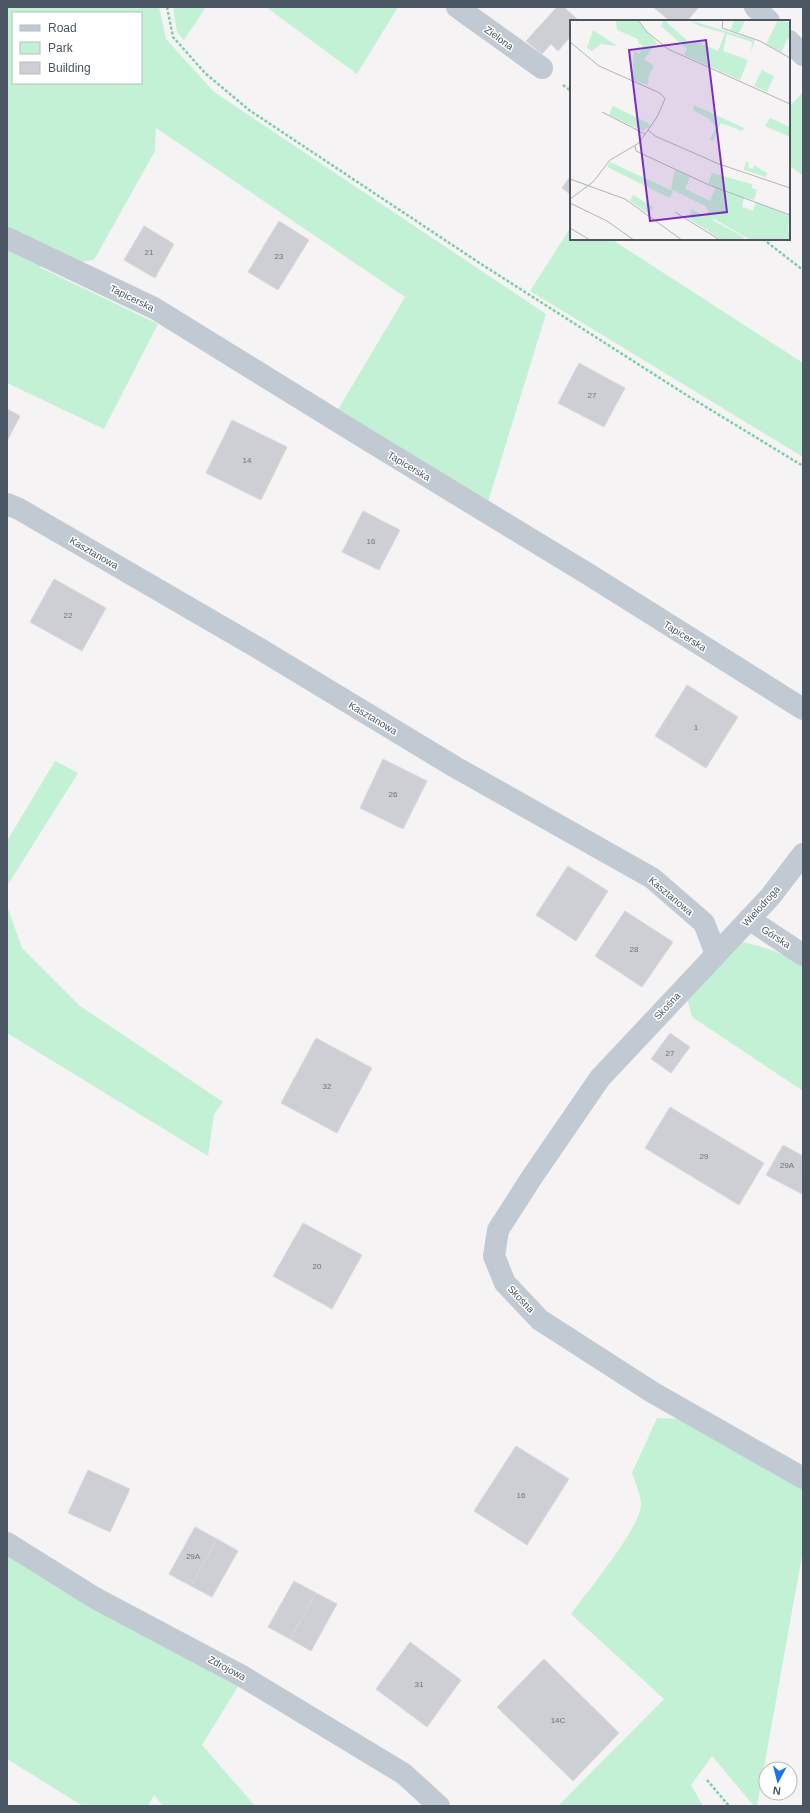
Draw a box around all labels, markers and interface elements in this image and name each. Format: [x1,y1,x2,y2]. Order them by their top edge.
legend [12,12,142,84]
inset map [570,20,790,240]
text: Road [48,21,77,35]
street label: Zielona [482,24,516,52]
text: Park [48,41,74,55]
text: Building [48,61,91,75]
house number: 21 [145,248,154,257]
house number: 23 [275,252,284,261]
street label: Tapicerska [108,283,156,314]
house number: 27 [588,391,597,400]
street label: Tapicerska [386,449,433,483]
house number: 14 [243,456,252,465]
street label: Kasztanowa [68,535,121,572]
house number: 16 [367,537,376,546]
house number: 22 [64,611,73,620]
street label: Tapicerska [662,619,709,654]
street label: Kasztanowa [347,699,400,737]
house number: 1 [694,723,699,732]
house number: 26 [389,790,398,799]
street label: Kasztanowa [647,874,696,918]
street label: Wielodroga [740,883,782,928]
street label: Górska [759,924,793,951]
house number: 28 [630,945,639,954]
street label: Skośna [652,990,683,1022]
house number: 27 [666,1049,675,1058]
house number: 32 [323,1082,332,1091]
house number: 29 [700,1152,709,1161]
house number: 29A [780,1161,795,1170]
house number: 20 [313,1262,322,1271]
street label: Skośna [505,1283,537,1315]
house number: 16 [517,1491,526,1500]
house number: 29A [186,1552,201,1561]
street label: Zdrojowa [206,1653,248,1683]
house number: 31 [415,1680,424,1689]
house number: 14C [551,1716,566,1725]
north arrow [758,1761,798,1801]
text: N [772,1784,781,1797]

